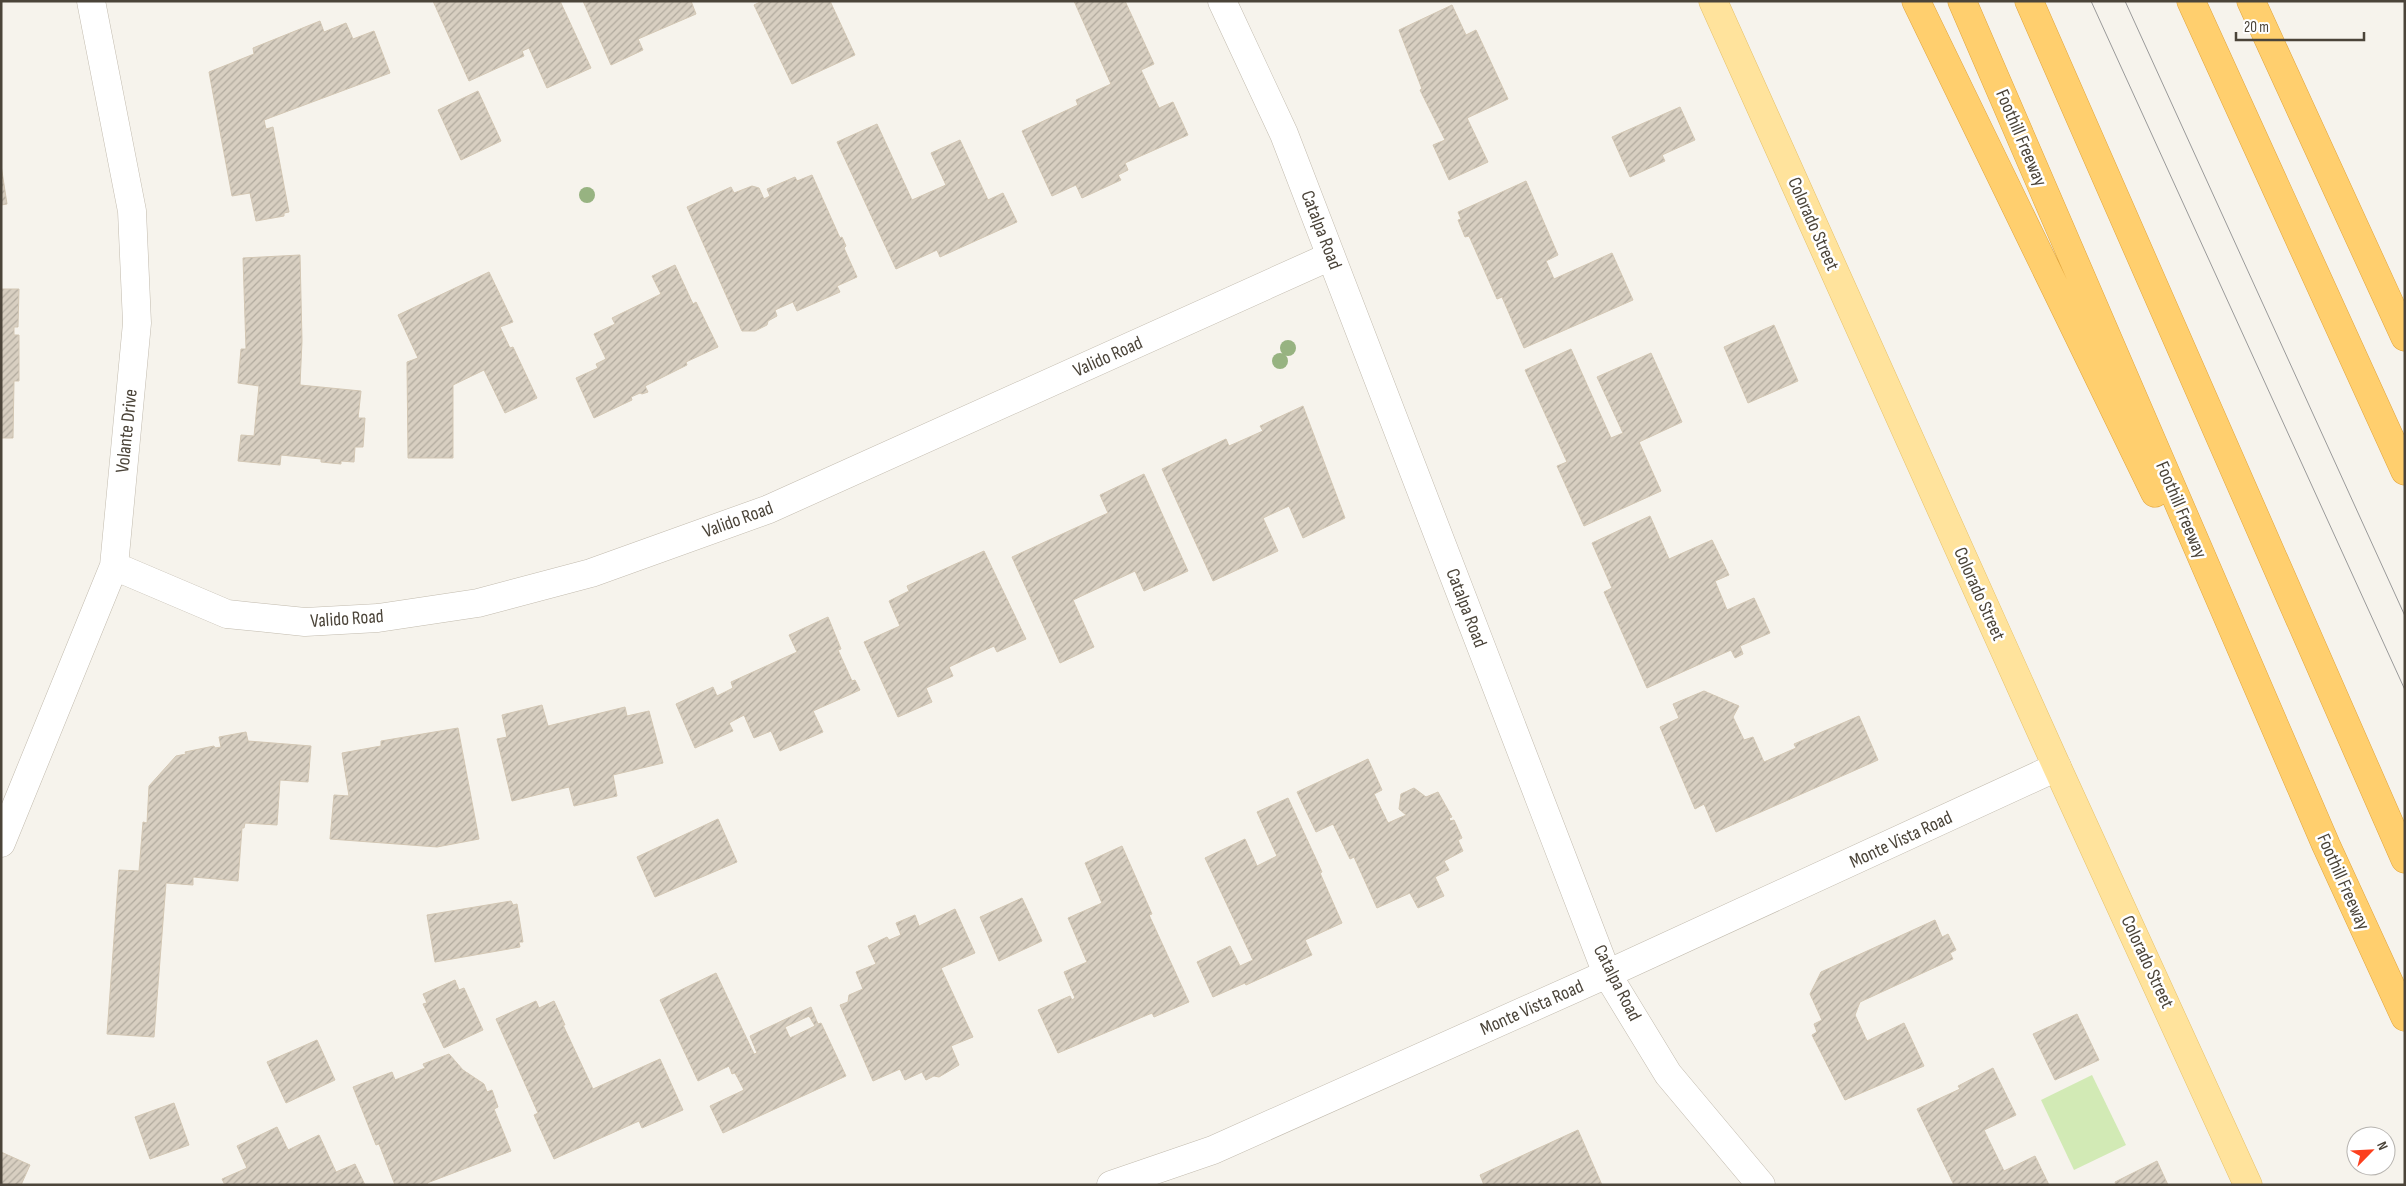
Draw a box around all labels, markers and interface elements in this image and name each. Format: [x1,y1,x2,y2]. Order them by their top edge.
scale bar [2236,10,2364,42]
text: 20 m [2244,18,2269,37]
street label: Foothill Freeway [1990,86,2052,190]
street label: Colorado Street [1782,174,1844,274]
street label: Catalpa Road [1295,187,1347,273]
street label: Valido Road [1070,332,1146,382]
street label: Volante Drive [111,388,143,474]
street label: Foothill Freeway [2150,458,2212,562]
street label: Valido Road [700,497,776,543]
street label: Colorado Street [1948,544,2010,644]
street label: Catalpa Road [1440,565,1492,651]
street label: Valido Road [310,605,384,633]
street label: Monte Vista Road [1846,806,1956,874]
street label: Foothill Freeway [2312,830,2375,934]
street label: Colorado Street [2116,912,2179,1012]
street label: Catalpa Road [1588,941,1646,1025]
street label: Monte Vista Road [1477,975,1587,1041]
north arrow [2346,1126,2396,1176]
text: N [2373,1139,2392,1153]

